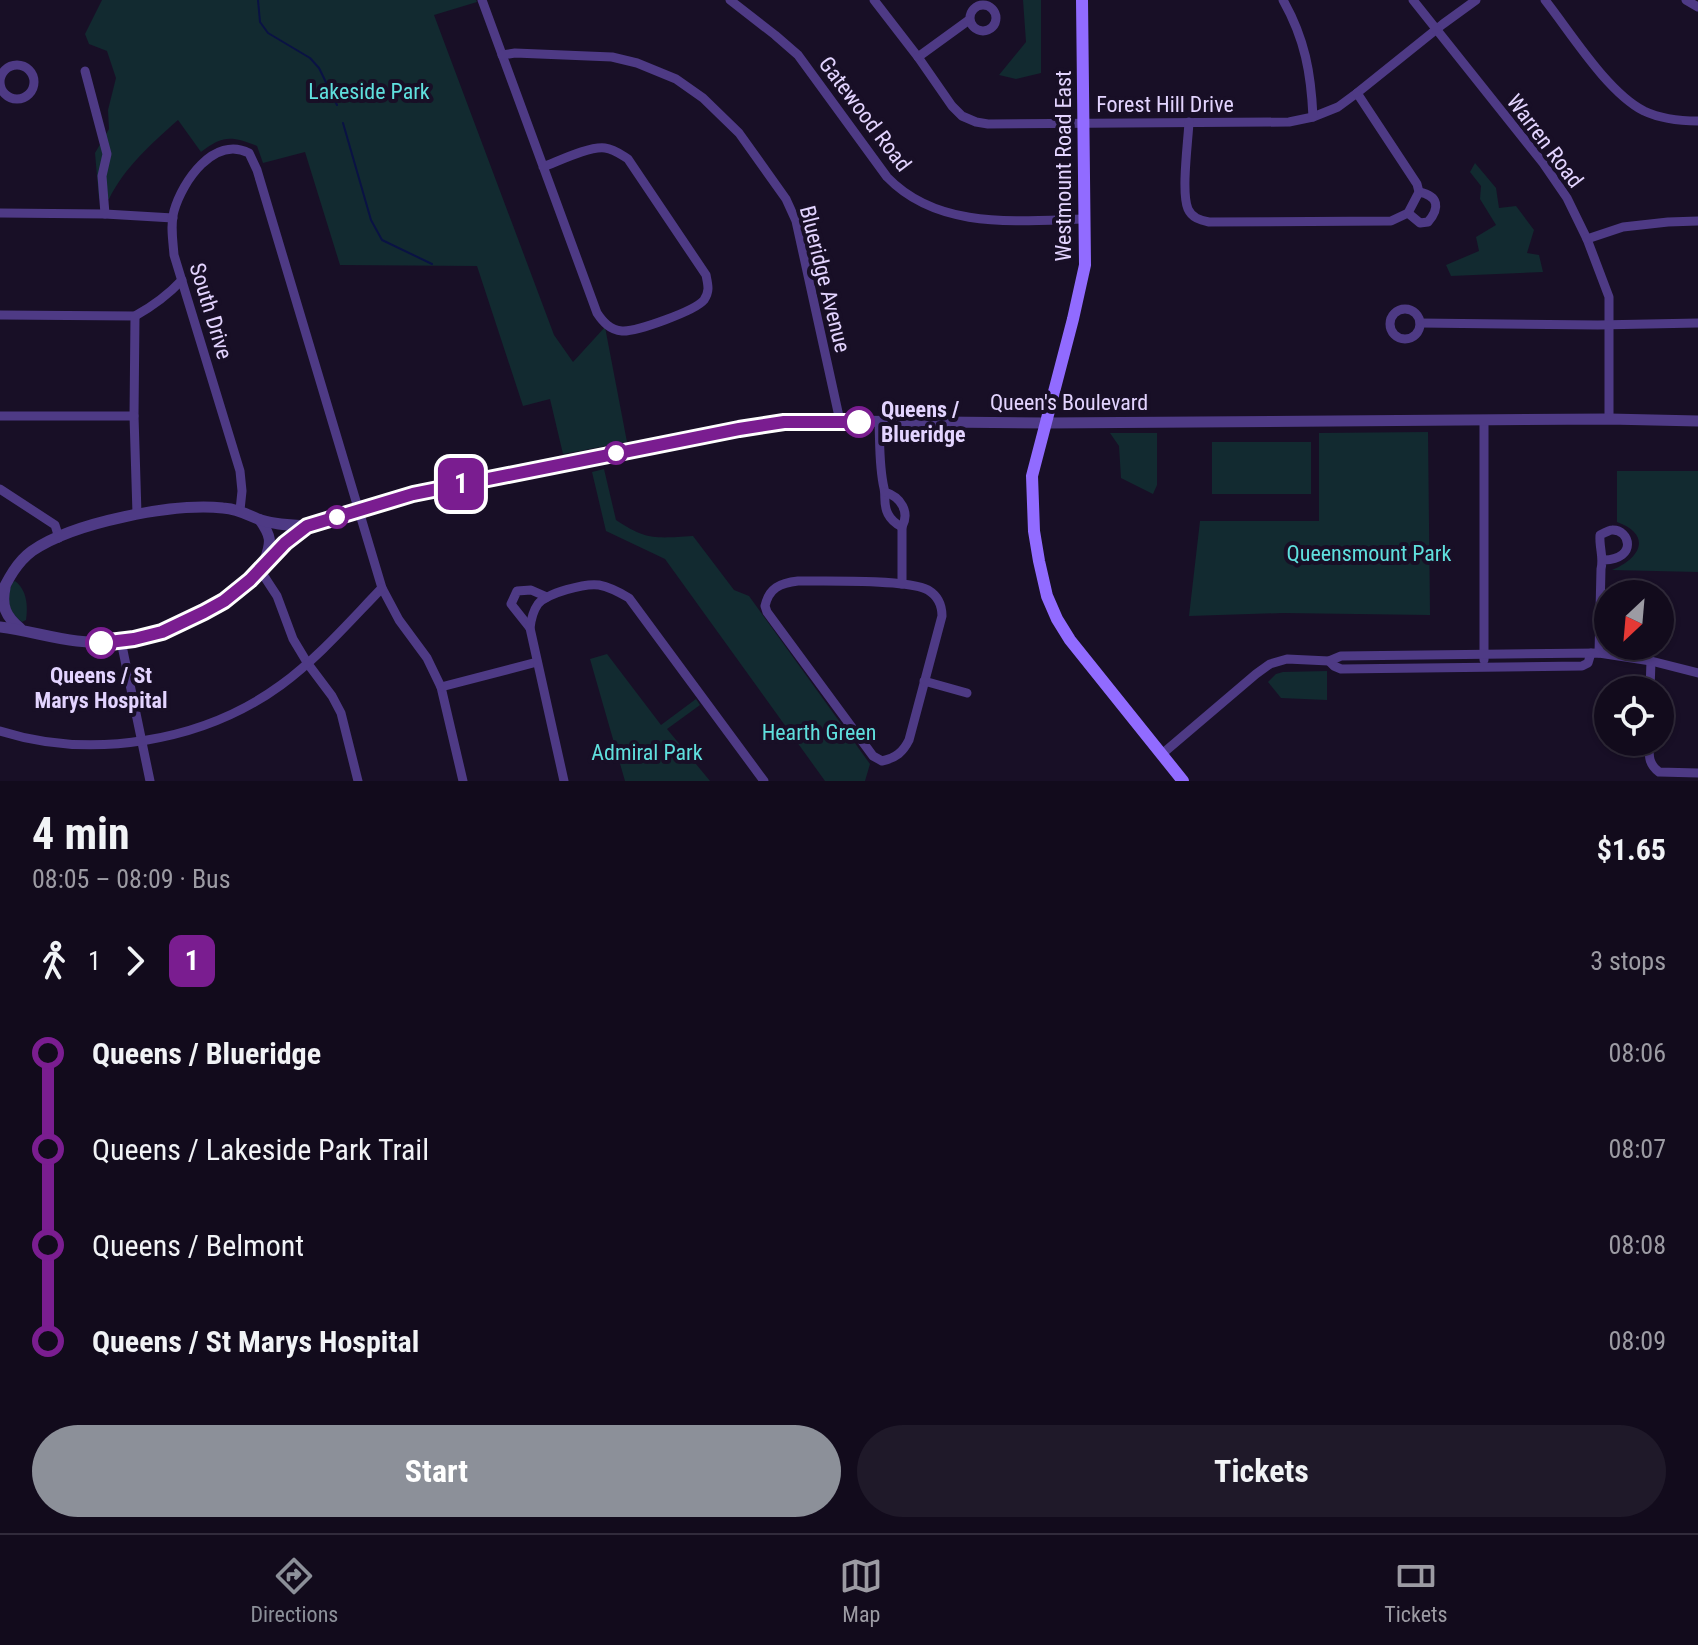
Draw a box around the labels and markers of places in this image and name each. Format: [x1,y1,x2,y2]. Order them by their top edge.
place label: Queens / Blueridge [881,397,966,447]
marker: Queens / Blueridge [844,407,874,437]
unlabelled marker [605,442,627,464]
unlabelled marker [326,506,348,528]
marker: Queens / St Marys Hospital [86,628,116,658]
place label: Queens / St Marys Hospital [35,663,167,713]

